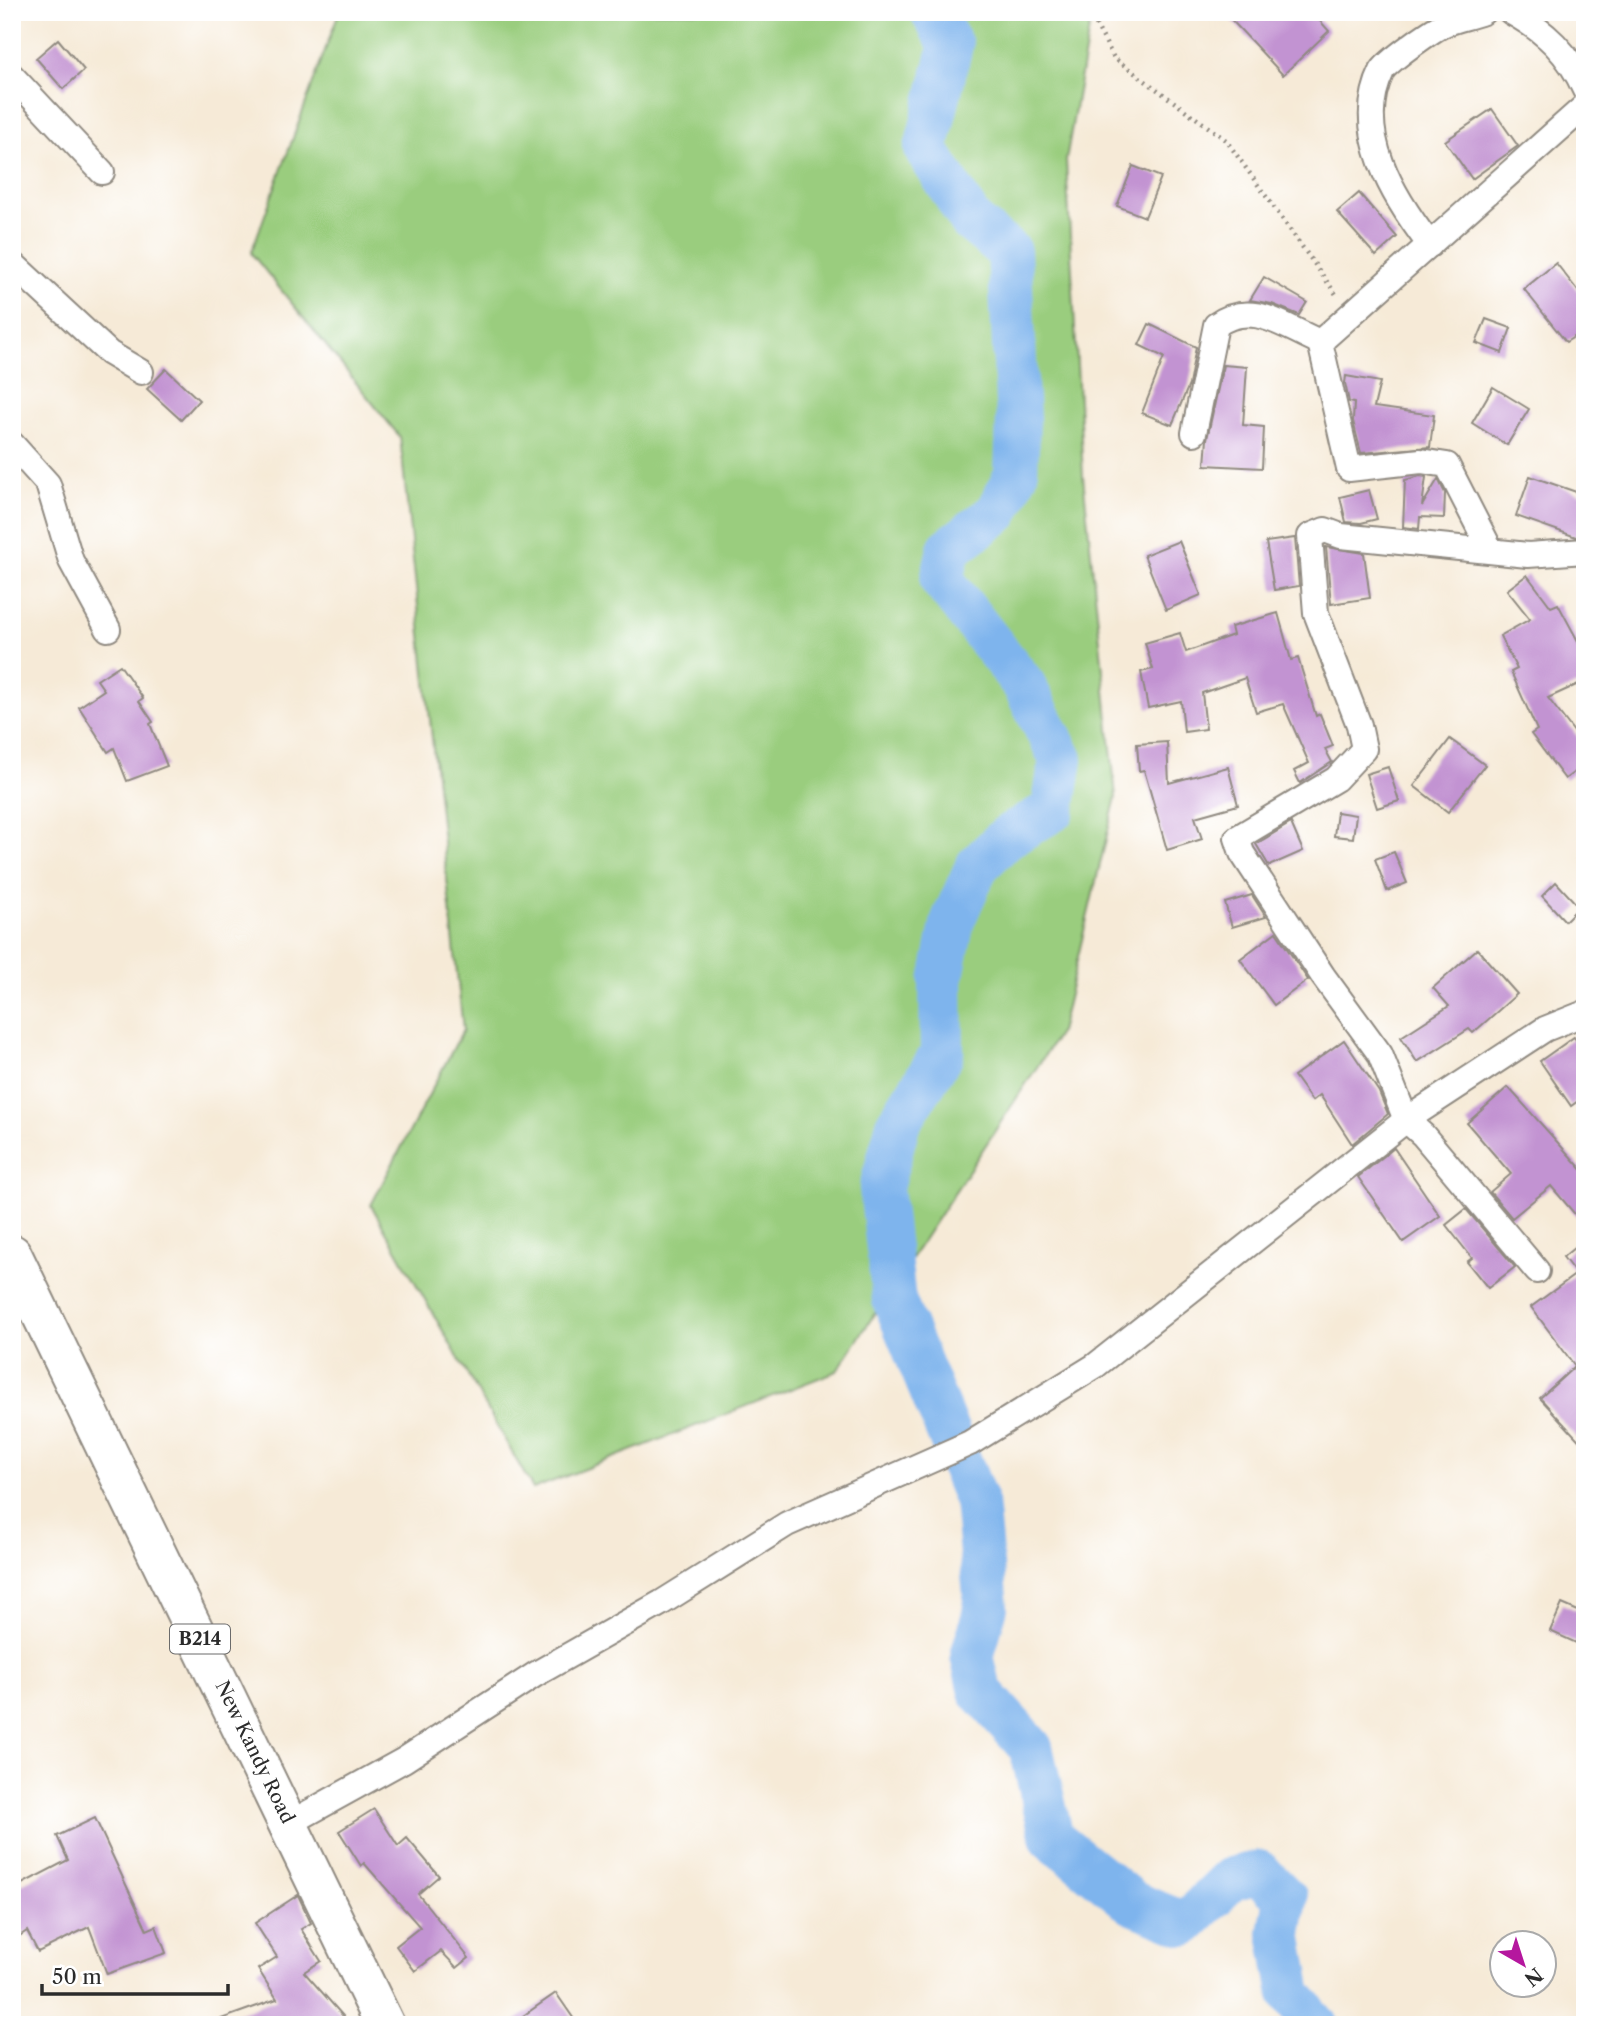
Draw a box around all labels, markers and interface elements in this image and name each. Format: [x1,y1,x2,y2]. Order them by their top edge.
road number: B214 [170,1624,230,1654]
street label: New Kandy Road [210,1677,300,1827]
north arrow [1488,1928,1558,1998]
scale bar [42,1953,228,1997]
text: N [1520,1963,1547,1991]
text: 50 m [52,1964,102,1989]

